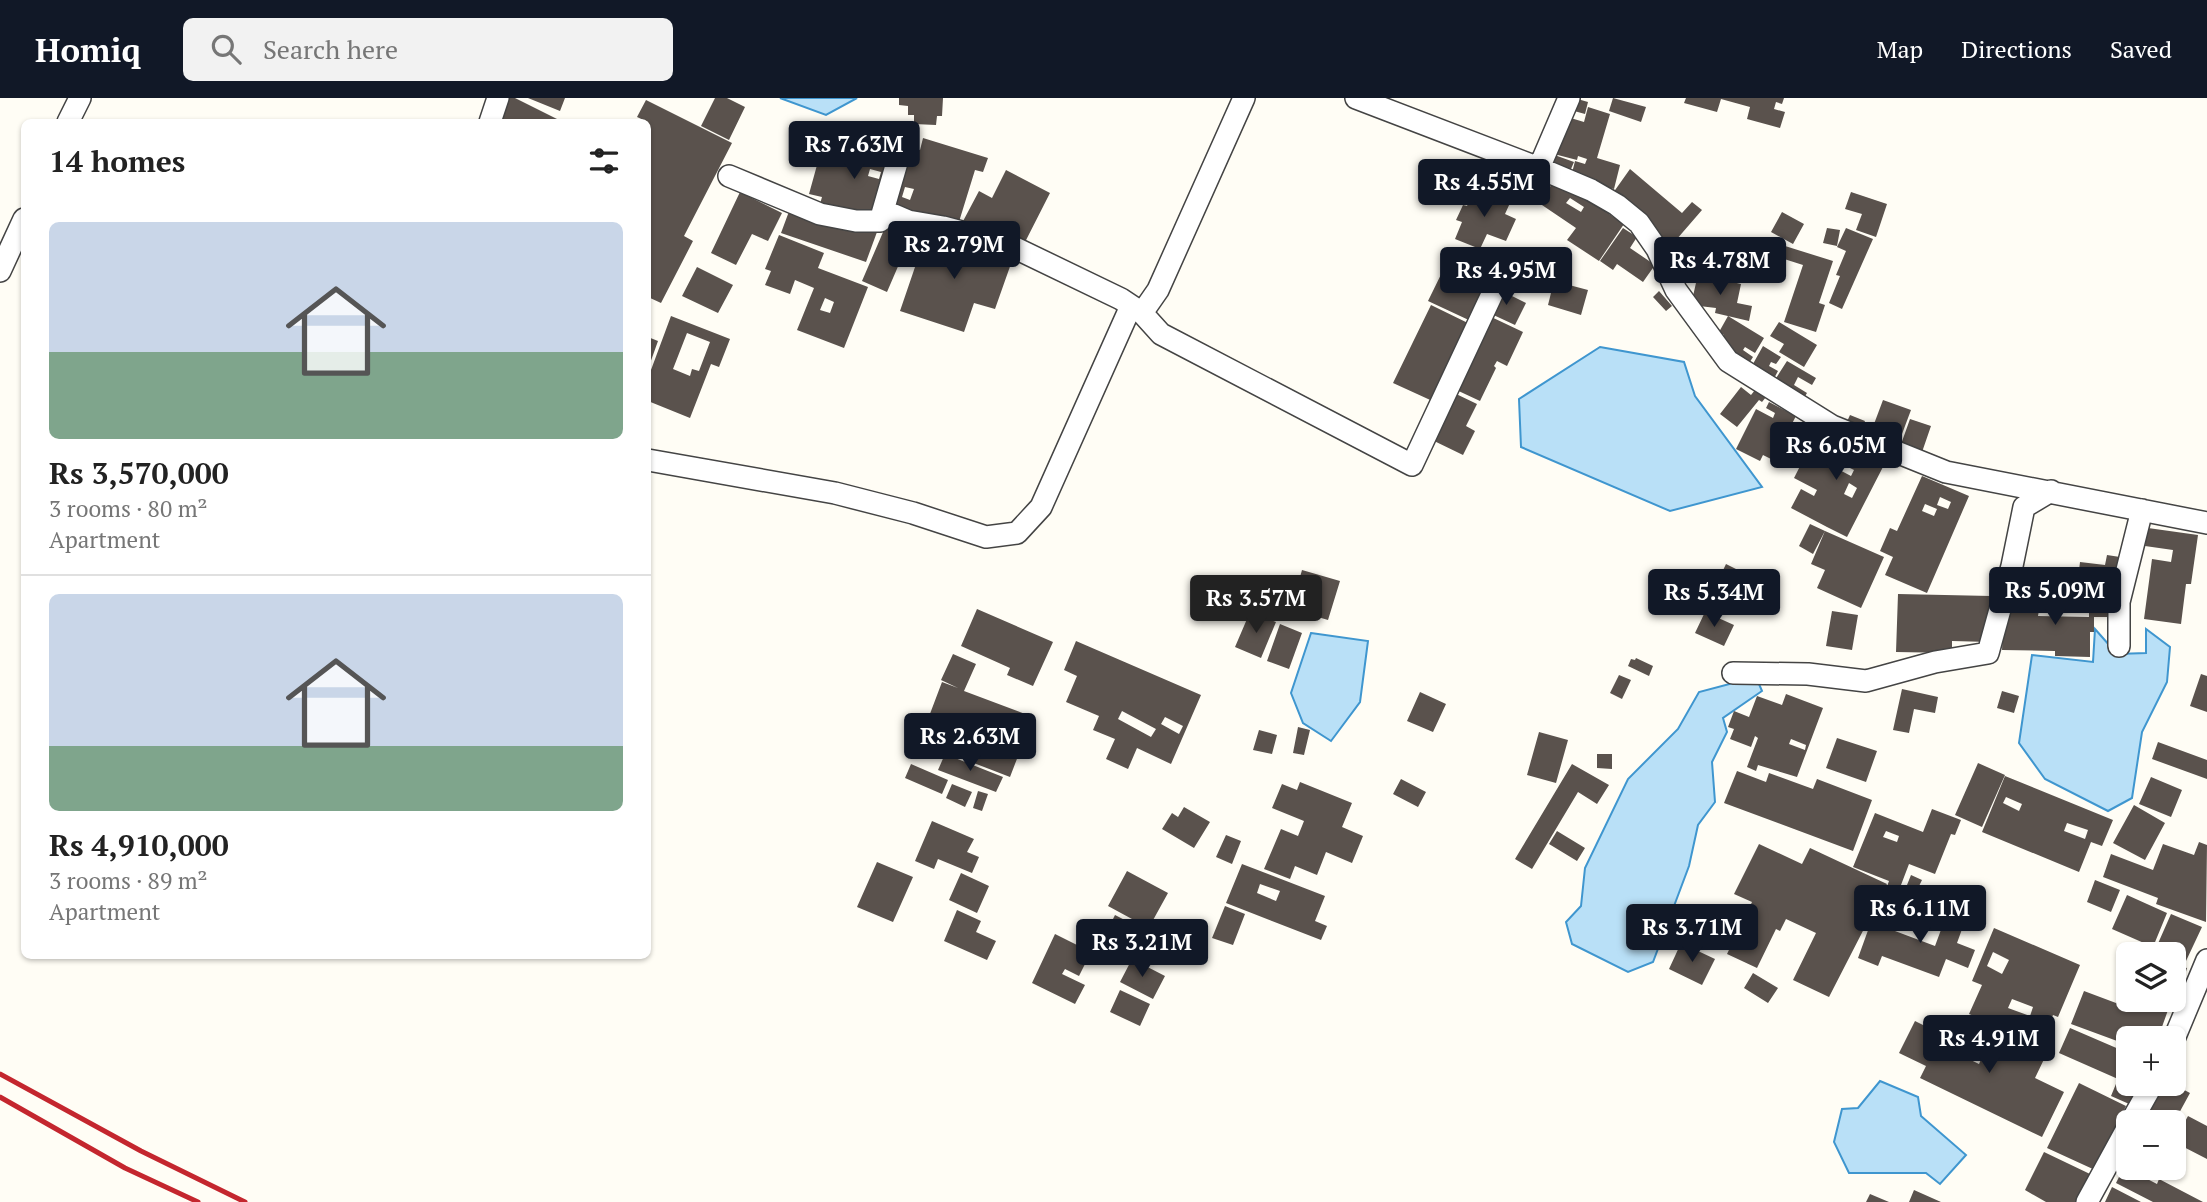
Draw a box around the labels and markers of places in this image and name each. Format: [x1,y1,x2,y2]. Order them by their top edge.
pin: Rs 7.63M [782,122,926,181]
pin: Rs 4.55M [1412,159,1556,219]
pin: Rs 2.79M [882,222,1026,281]
pin: Rs 4.78M [1648,238,1792,297]
pin: Rs 4.95M [1434,248,1578,307]
pin: Rs 6.05M [1764,422,1908,482]
pin: Rs 5.09M [1983,568,2127,627]
pin: Rs 5.34M [1642,570,1786,629]
pin: Rs 3.57M [1184,575,1328,635]
pin: Rs 2.63M [898,714,1042,773]
pin: Rs 6.11M [1848,886,1992,945]
pin: Rs 3.71M [1620,904,1764,964]
pin: Rs 3.21M [1070,920,1214,979]
pin: Rs 4.91M [1917,1016,2061,1075]

